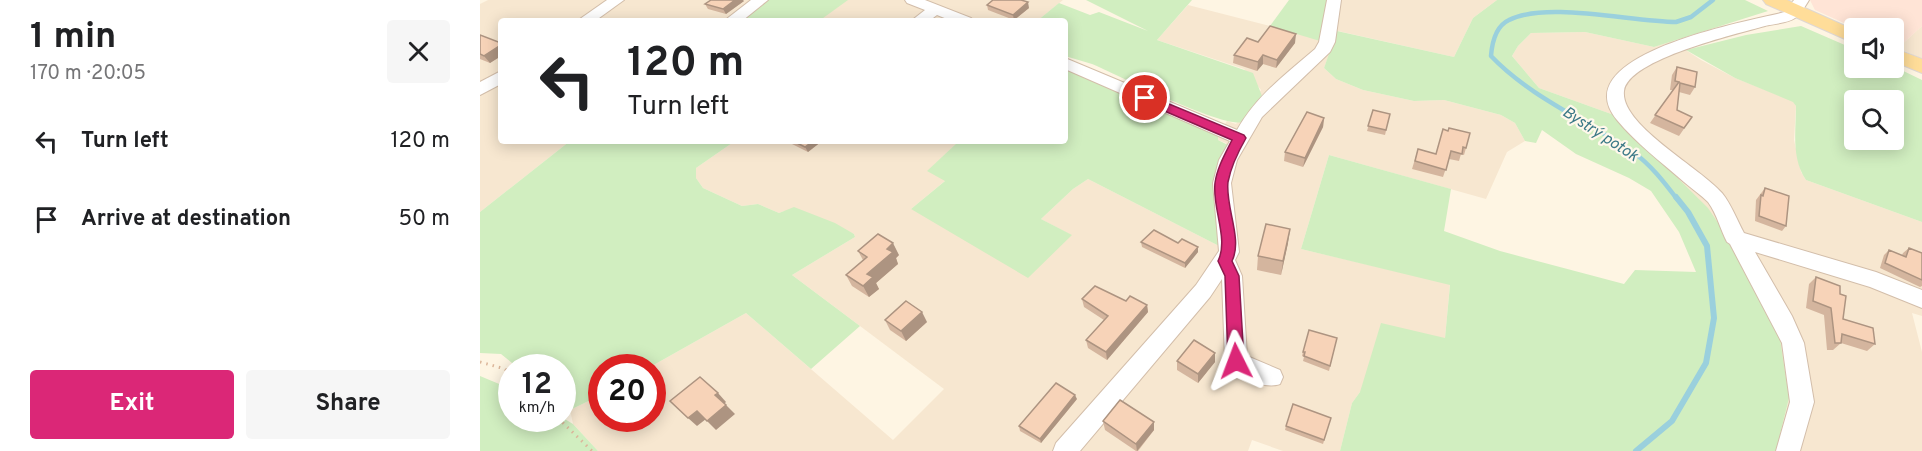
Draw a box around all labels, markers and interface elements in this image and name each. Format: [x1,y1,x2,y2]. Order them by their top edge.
text: 1 min [30,15,116,61]
map controls [1844,18,1904,150]
button: sound [1844,18,1904,78]
button: close [387,20,450,83]
text: 120 m [627,38,744,91]
icon: left [528,42,606,120]
text: 170 m · 20:05 [30,61,146,87]
pin [1119,72,1170,123]
icon: arrive [1128,81,1161,114]
text: Turn left [627,90,729,124]
button: search [1844,90,1904,150]
water label: Bystrý potok [1558,103,1642,167]
icon: left [30,125,63,158]
text: Turn left [81,128,169,155]
text: 120 m [390,128,450,155]
icon: arrive [30,203,63,236]
text: Arrive at destination [81,206,291,233]
text: 50 m [398,206,450,233]
position arrow [1204,329,1268,393]
speed limit sign: 20 [588,354,666,432]
text: 12 [522,367,552,404]
button: Exit [30,370,234,439]
button: Share [246,370,450,439]
text: km/h [519,399,555,418]

